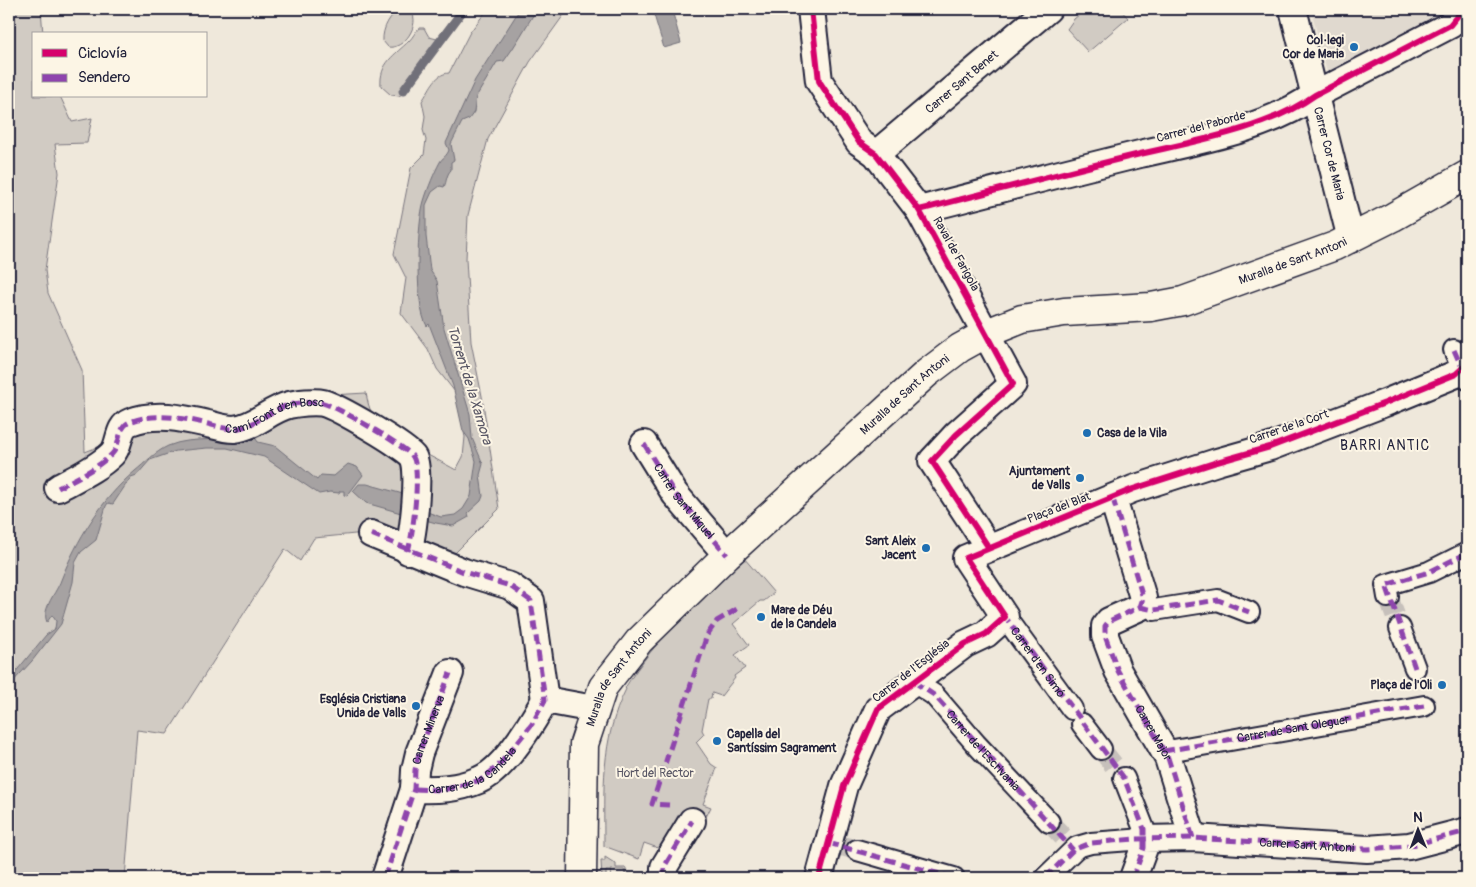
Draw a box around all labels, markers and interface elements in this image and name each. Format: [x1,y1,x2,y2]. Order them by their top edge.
legend [32,32,208,98]
place label: Col·legi Cor de Maria [1283,33,1344,62]
marker: Col·legi Cor de Maria [1348,41,1360,53]
text: Ciclovía [78,44,127,63]
street label: Carrer Sant Benet [922,47,1001,117]
text: Sendero [78,68,130,87]
street label: Carrer Cor de Maria [1310,105,1349,202]
street label: Carrer del Paborde [1155,108,1247,146]
street label: Raval de Farigola [929,214,983,294]
street label: Muralla de Sant Antoni [1237,234,1349,288]
water label: Torrent de la Xamora [444,324,497,448]
street label: Muralla de Sant Antoni [857,351,952,438]
street label: Camí Font d'en Bosc [224,395,325,437]
street label: Carrer de la Cort [1247,406,1331,448]
place label: Casa de la Vila [1097,426,1167,441]
marker: Casa de la Vila [1081,427,1093,439]
district label: BARRI ANTIC [1340,437,1430,454]
street label: Carrer Sant Miquel [650,461,718,542]
place label: Ajuntament de Valls [1009,464,1071,493]
marker: Ajuntament de Valls [1074,472,1086,484]
street label: Plaça del Blat [1025,489,1093,527]
place label: Sant Aleix Jacent [865,534,917,563]
marker: Sant Aleix Jacent [920,542,932,554]
place label: Mare de Déu de la Candela [771,603,837,632]
marker: Mare de Déu de la Candela [755,611,767,623]
street label: Carrer d'en Simó [1007,624,1069,701]
street label: Muralla de Sant Antoni [583,626,655,728]
street label: Carrer de l'Església [869,636,953,706]
place label: Plaça de l'Oli [1370,678,1432,693]
marker: Plaça de l'Oli [1436,679,1448,691]
place label: Església Cristiana Unida de Valls [320,692,407,721]
street label: Carrer Minerva [409,693,448,766]
marker: Església Cristiana Unida de Valls [410,700,422,712]
street label: Carrer Major [1132,702,1176,764]
street label: Carrer de l'Escrivania [943,707,1024,794]
street label: Carrer de Sant Oleguer [1236,711,1351,746]
place label: Capella del Santíssim Sagrament [727,727,837,756]
marker: Capella del Santíssim Sagrament [711,735,723,747]
street label: Carrer de la Candela [428,743,520,797]
park label: Hort del Rector [616,766,695,781]
north arrow [1394,804,1444,854]
text: N [1413,809,1423,826]
street label: Carrer Sant Antoni [1259,835,1355,856]

